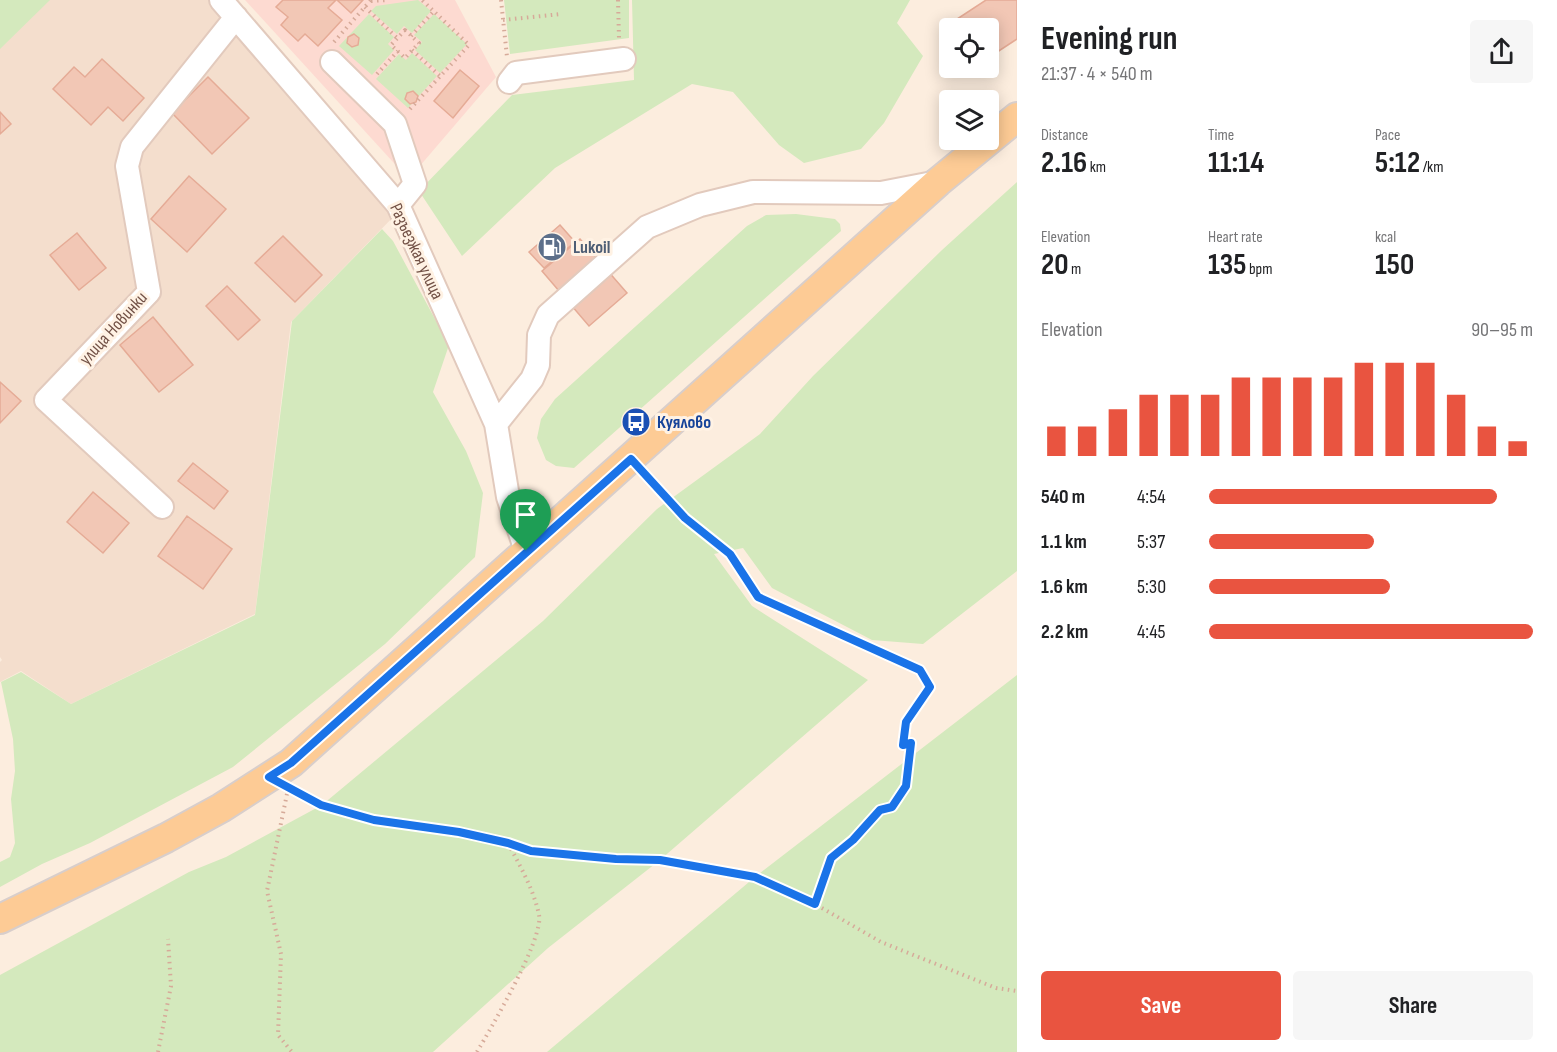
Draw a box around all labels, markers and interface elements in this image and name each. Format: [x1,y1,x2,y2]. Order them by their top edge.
map controls [939,18,999,150]
button: locate [939,18,999,78]
text: Evening run [1041,19,1177,59]
button: share [1470,20,1533,83]
text: 21:37 · 4 × 540 m [1041,62,1153,86]
button: layers [939,90,999,150]
text: Distance [1041,126,1088,145]
text: Time [1208,126,1234,145]
text: Pace [1375,126,1400,145]
text: 2.16 [1041,145,1087,181]
text: 11:14 [1208,145,1264,181]
text: 5:12 [1375,145,1420,181]
text: km [1087,158,1106,177]
text: /km [1420,158,1443,177]
street label: Разъезжая улица [385,200,448,303]
text: Elevation [1041,228,1090,247]
text: Heart rate [1208,228,1263,247]
text: kcal [1375,228,1396,247]
fuel station icon: Lukoil [536,231,568,263]
place label: Lukoil [573,237,610,258]
text: 20 [1041,247,1068,283]
text: 135 [1208,247,1246,283]
text: 150 [1375,247,1414,283]
text: m [1068,260,1081,279]
text: bpm [1246,260,1272,279]
street label: улица Новинки [75,287,152,369]
text: Elevation [1041,318,1103,342]
text: 90–95 m [1471,318,1533,342]
bus stop icon: Куялово [620,406,652,438]
place label: Куялово [657,412,711,433]
text: 540 m [1041,485,1085,509]
text: 4:54 [1137,485,1166,509]
pin [500,489,551,551]
icon: arrive [509,498,542,531]
text: 1.1 km [1041,530,1087,554]
text: 5:37 [1137,530,1165,554]
text: 1.6 km [1041,575,1088,599]
text: 5:30 [1137,575,1166,599]
text: 2.2 km [1041,620,1088,644]
text: 4:45 [1137,620,1166,644]
button: Save [1041,971,1281,1040]
button: Share [1293,971,1533,1040]

